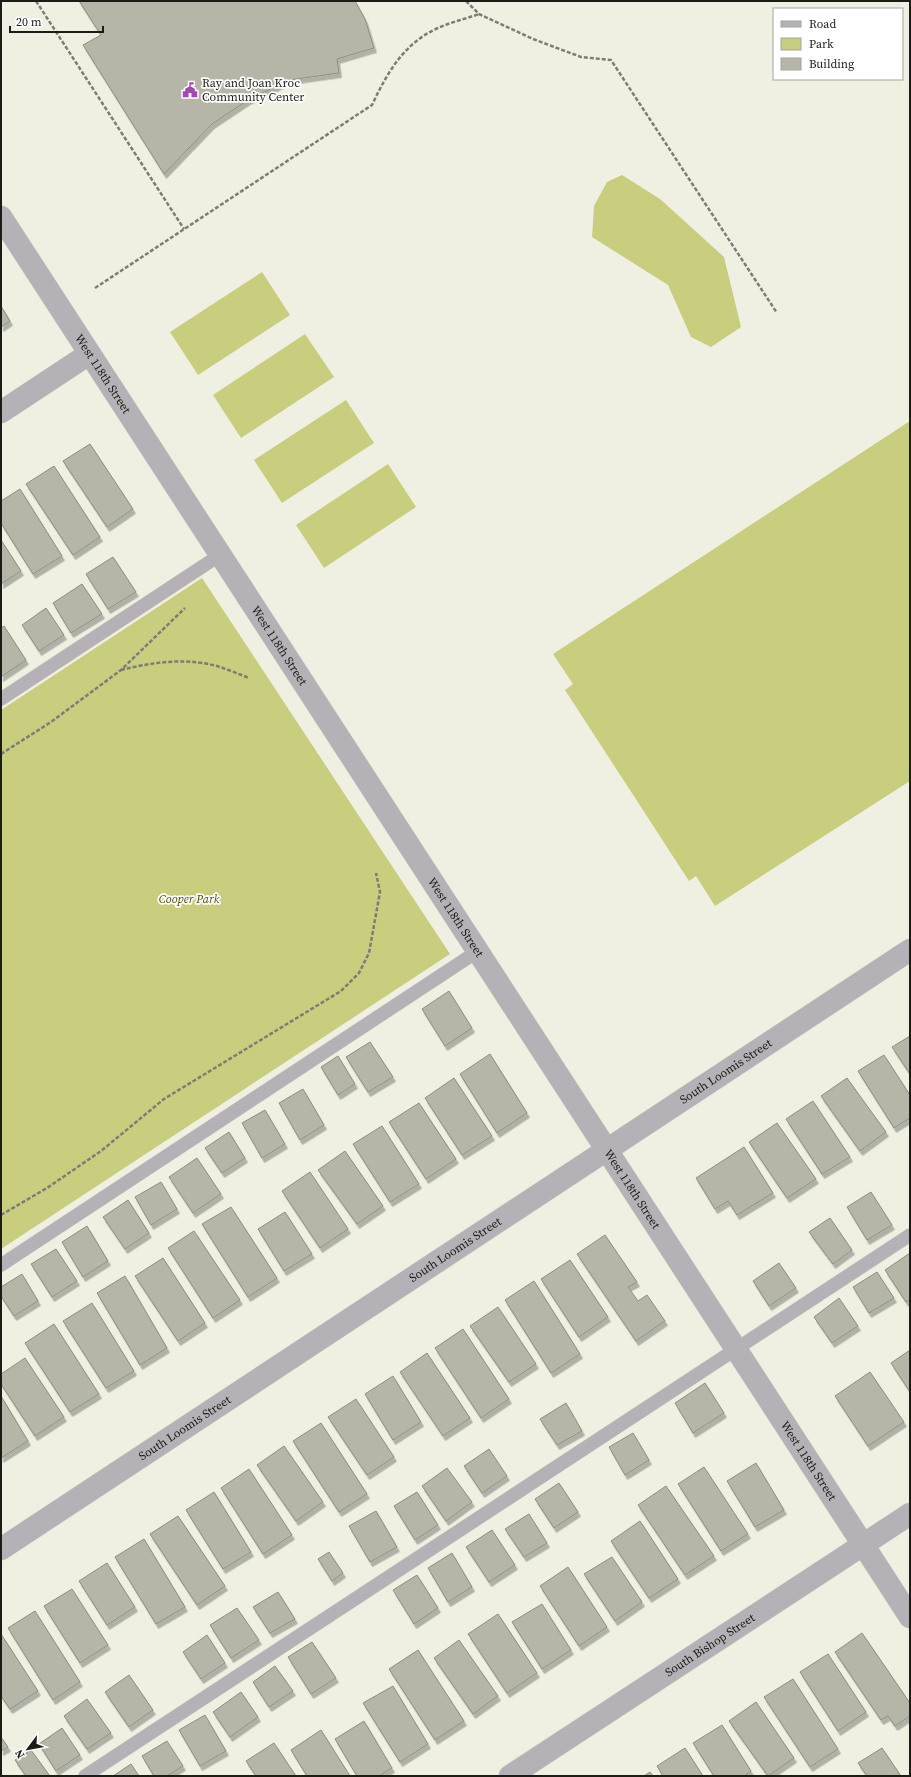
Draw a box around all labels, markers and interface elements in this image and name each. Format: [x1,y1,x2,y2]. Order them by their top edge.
scale bar [10,8,103,34]
legend [773,8,903,80]
text: 20 m [16,14,42,30]
text: Road [809,16,836,32]
text: Park [809,36,834,52]
text: Building [809,56,854,72]
place label: Ray and Joan Kroc Community Center [202,75,304,105]
public building icon: Ray and Joan Kroc Community Center [181,81,199,99]
street label: West 118th Street [71,331,135,417]
street label: West 118th Street [248,603,311,689]
street label: West 118th Street [424,874,487,960]
park label: Cooper Park [159,891,220,907]
street label: South Loomis Street [677,1035,775,1108]
street label: West 118th Street [600,1146,664,1232]
street label: South Loomis Street [406,1213,505,1286]
street label: South Loomis Street [135,1392,234,1464]
street label: West 118th Street [777,1418,840,1504]
street label: South Bishop Street [662,1610,758,1680]
north arrow [8,1729,48,1769]
text: N [11,1747,28,1761]

